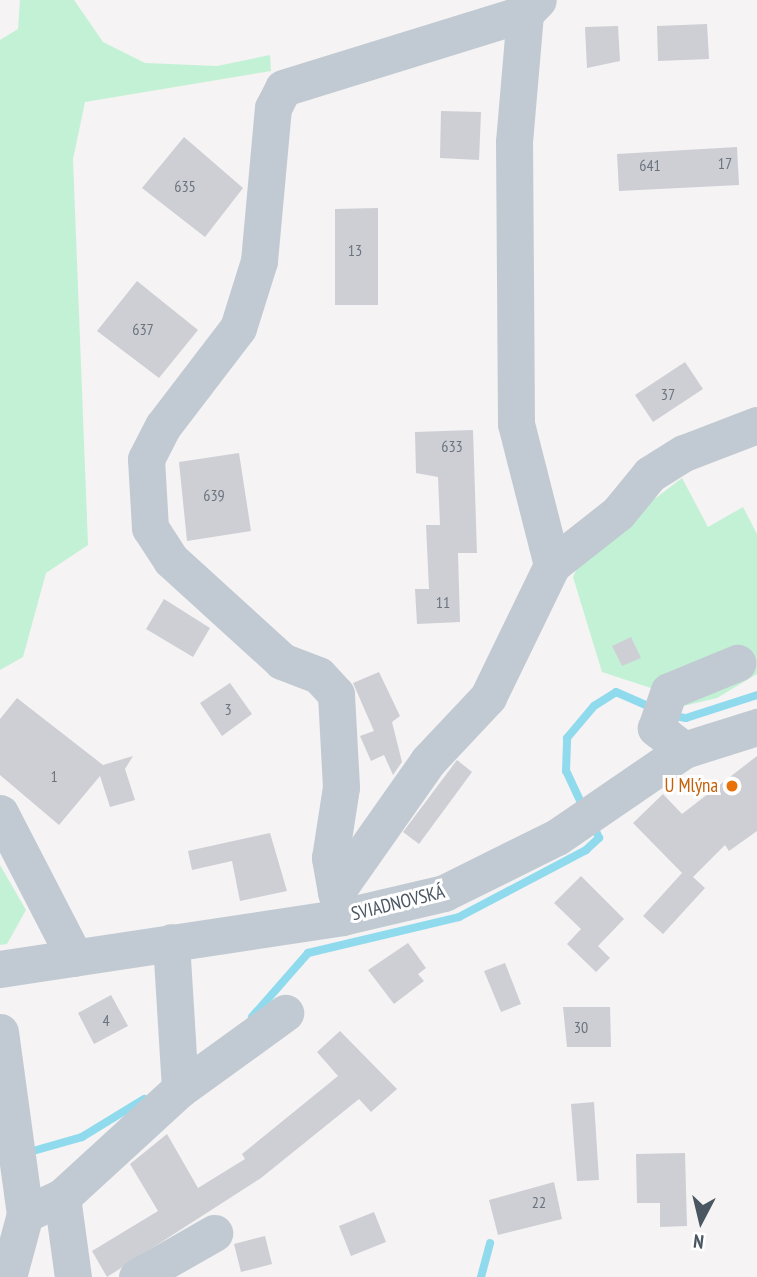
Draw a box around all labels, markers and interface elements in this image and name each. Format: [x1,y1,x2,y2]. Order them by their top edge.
house number: 17 [718,153,732,173]
house number: 641 [639,155,661,175]
house number: 635 [174,176,196,196]
house number: 13 [348,240,362,260]
house number: 637 [132,319,154,339]
house number: 37 [661,384,675,404]
house number: 633 [441,436,463,456]
house number: 639 [203,485,225,505]
house number: 11 [436,592,450,612]
house number: 3 [224,699,232,719]
house number: 1 [50,766,58,786]
place label: U Mlýna [664,775,718,797]
marker: U Mlýna [724,778,740,794]
street label: SVIADNOVSKÁ [349,880,447,926]
house number: 4 [102,1010,110,1030]
house number: 30 [574,1017,588,1037]
north arrow [666,1186,736,1256]
house number: 22 [532,1192,546,1212]
text: N [692,1229,705,1254]

